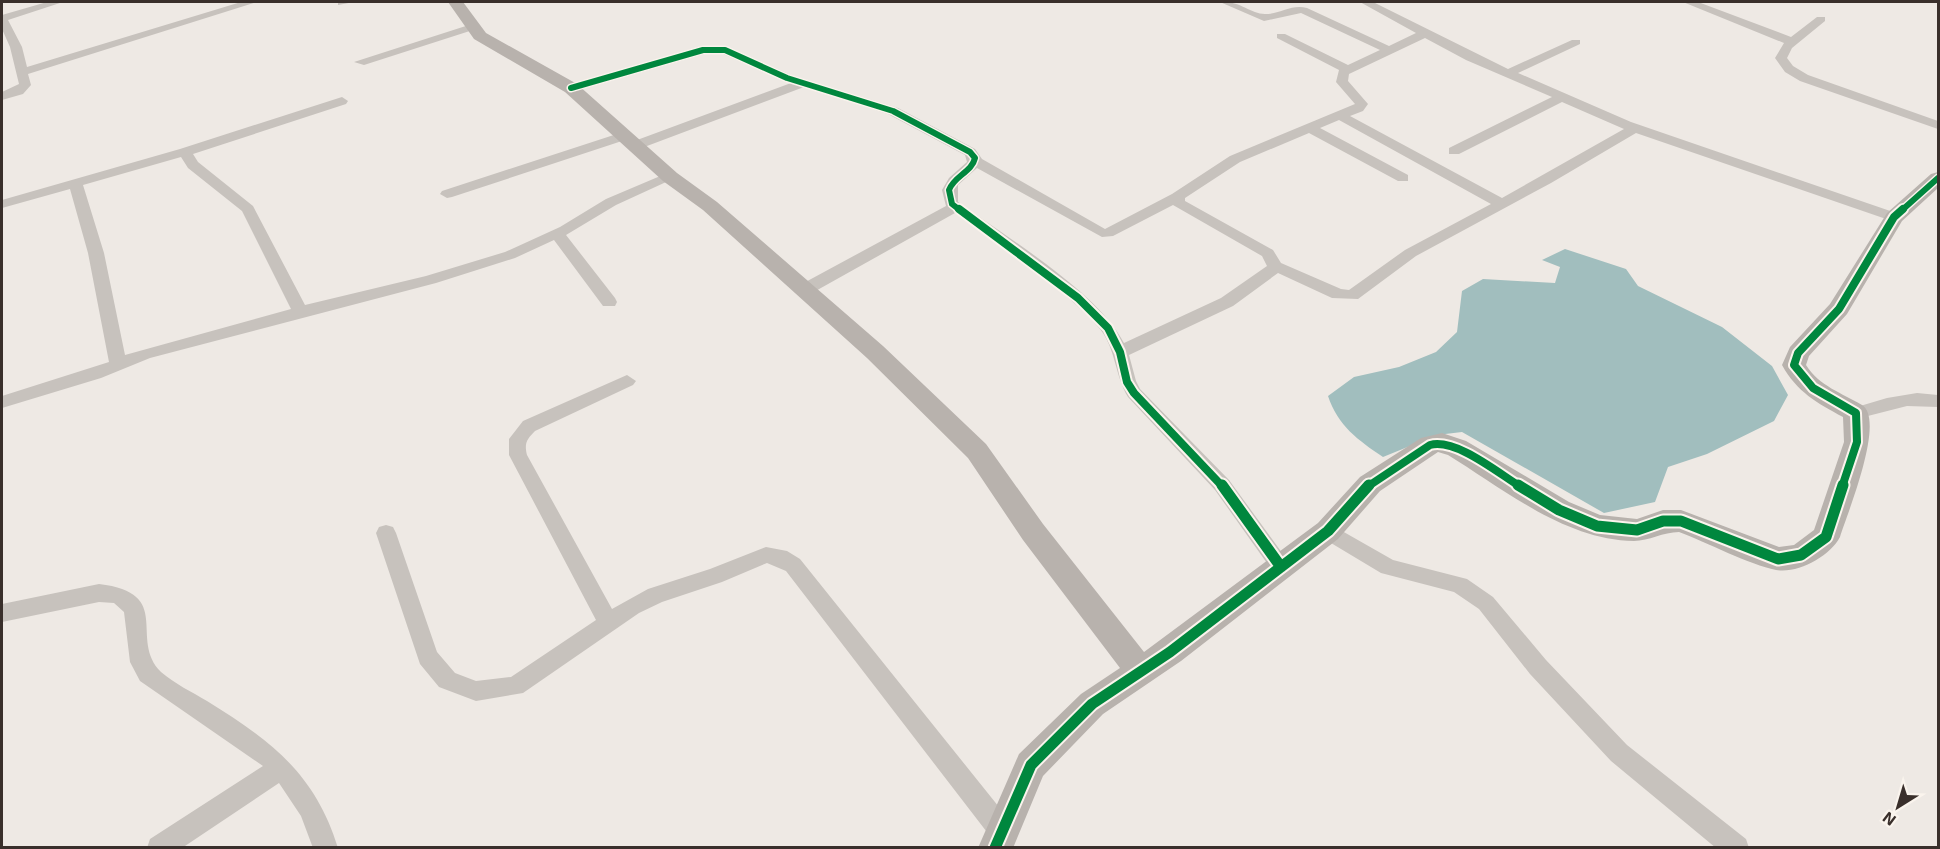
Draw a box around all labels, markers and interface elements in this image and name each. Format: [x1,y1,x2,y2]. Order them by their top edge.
north arrow [1868,777,1928,837]
text: N [1878,808,1899,830]

